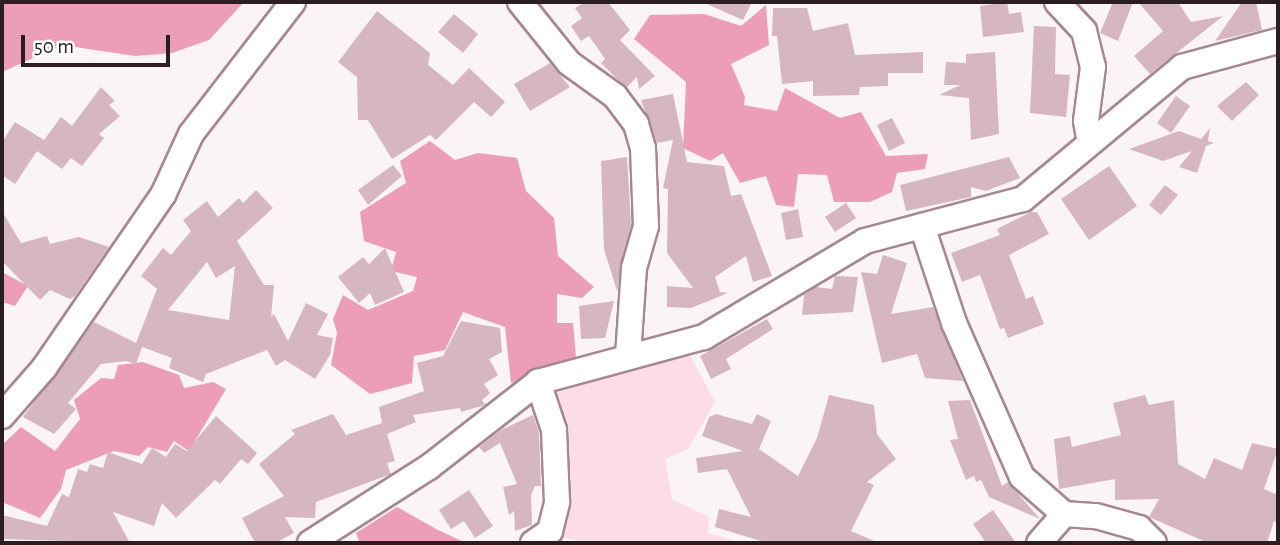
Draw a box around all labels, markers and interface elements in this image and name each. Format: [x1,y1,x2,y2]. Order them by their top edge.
scale bar [24,21,173,65]
text: 50 m [34,36,74,57]

